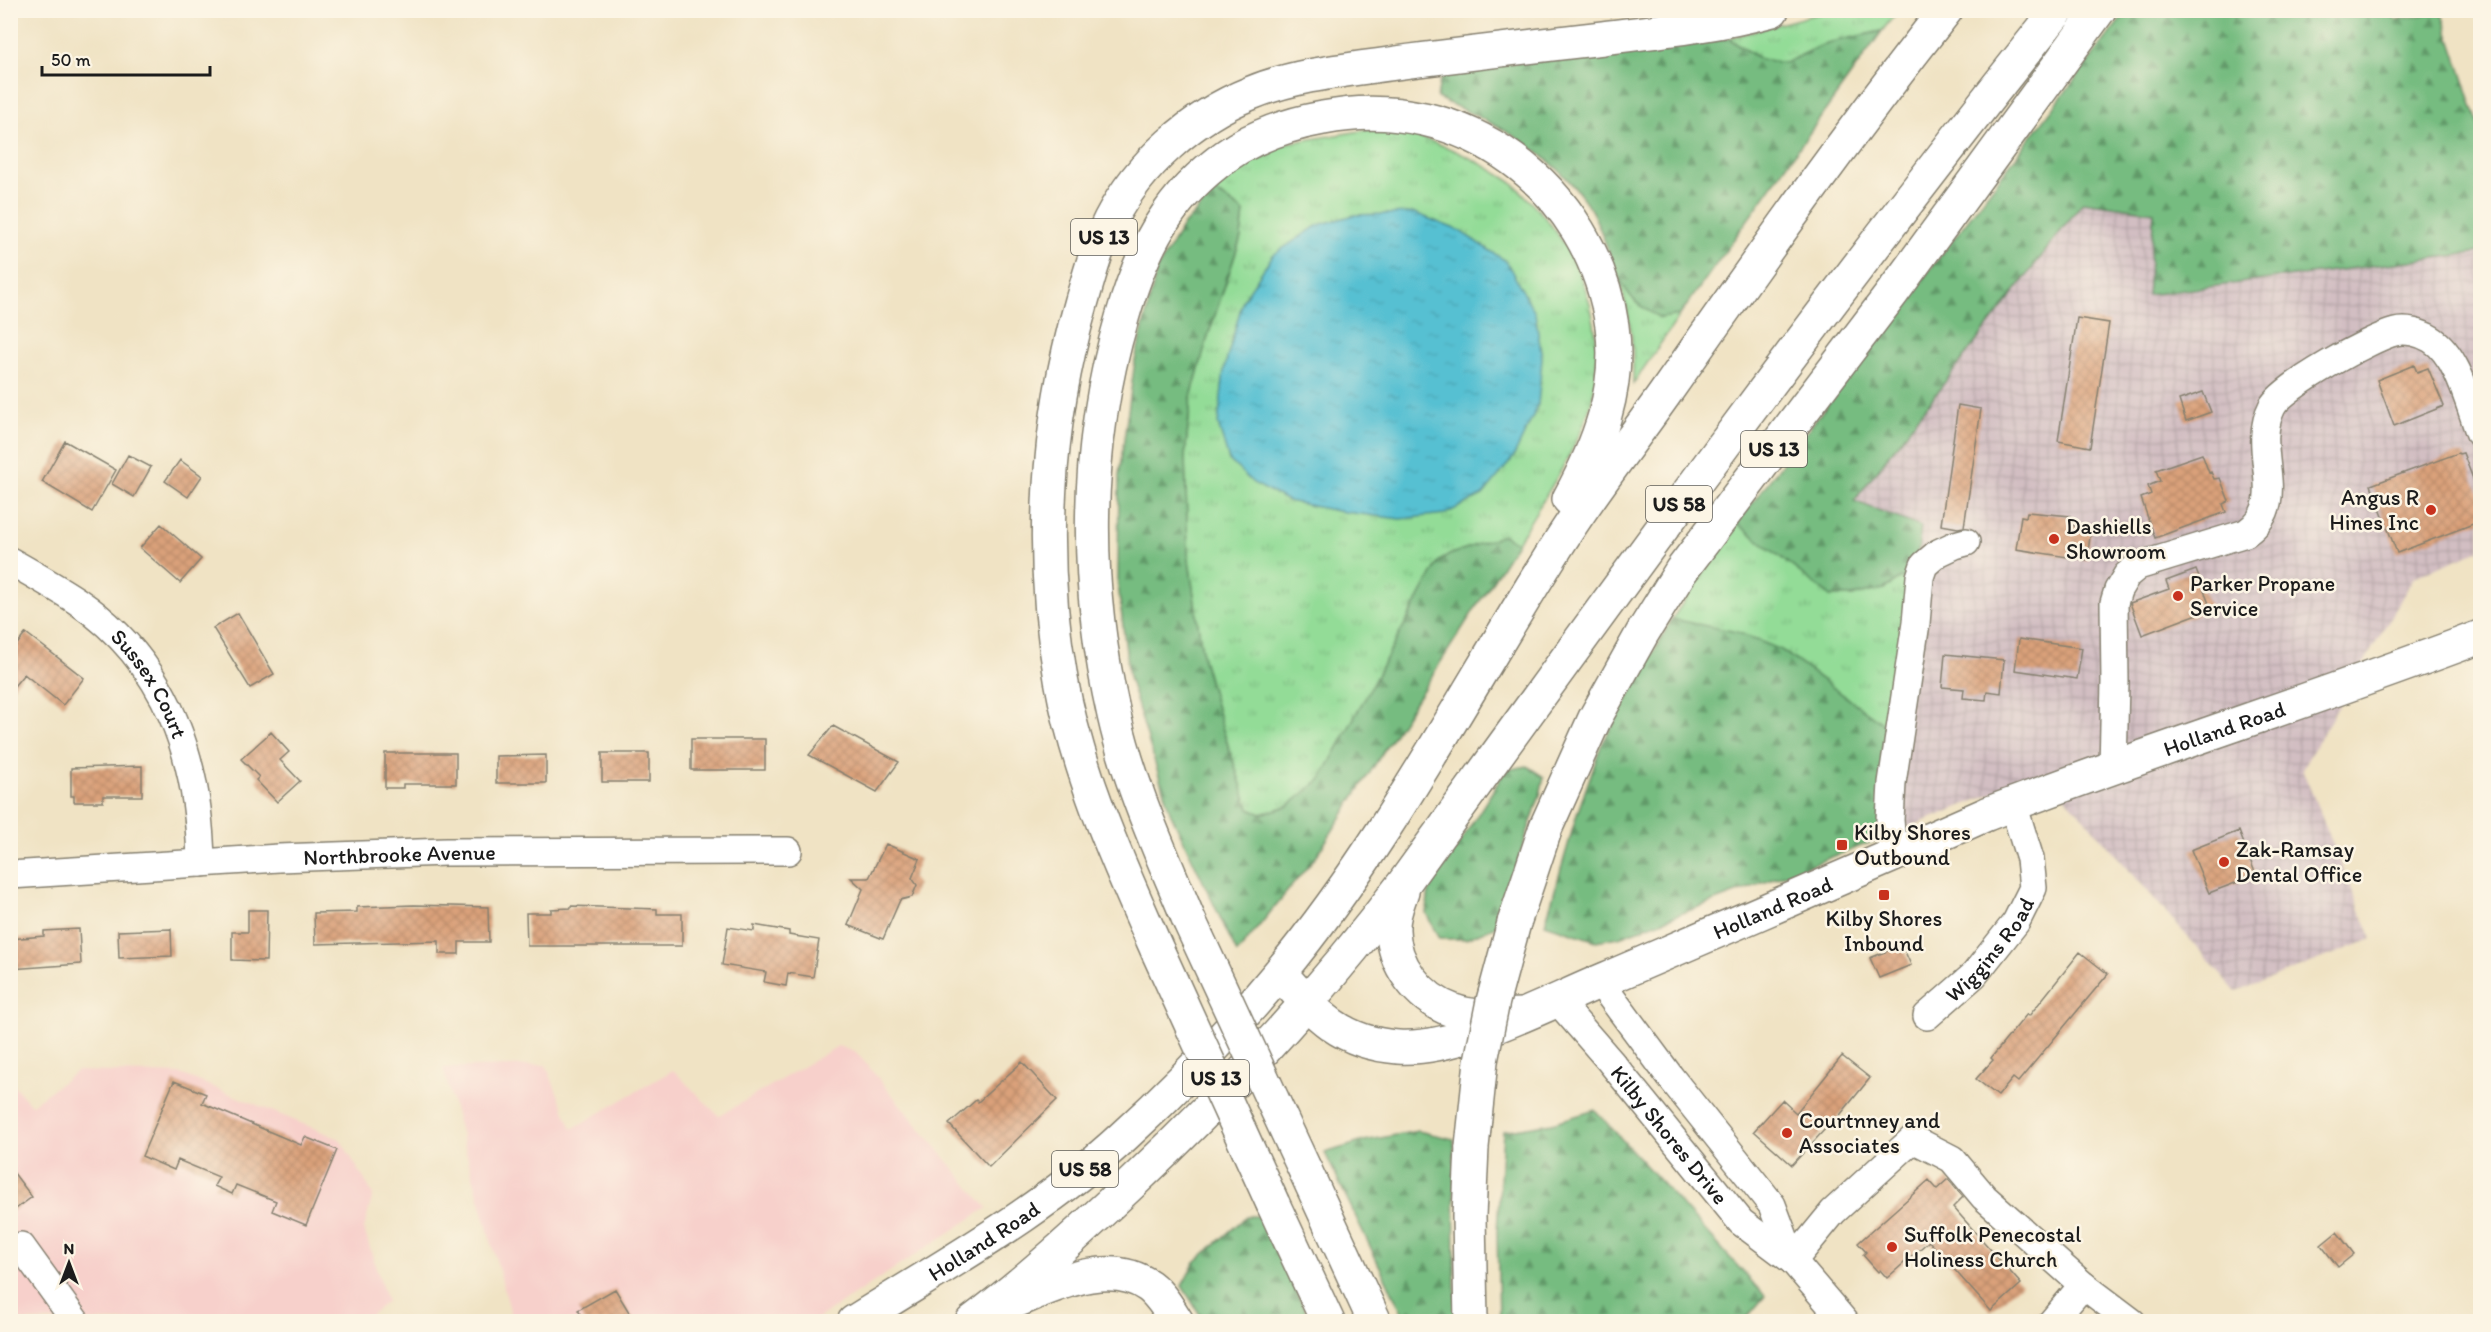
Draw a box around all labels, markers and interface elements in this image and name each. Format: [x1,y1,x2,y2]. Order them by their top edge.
scale bar [42,39,210,77]
text: 50 m [51,49,91,71]
road number: US 13 [1071,219,1137,255]
road number: US 13 [1741,431,1807,467]
place label: Angus R Hines Inc [2330,484,2419,536]
road number: US 58 [1646,486,1712,522]
marker: Angus R Hines Inc [2424,503,2438,517]
place label: Dashiells Showroom [2066,513,2167,565]
marker: Dashiells Showroom [2047,532,2061,546]
place label: Parker Propane Service [2190,570,2335,622]
marker: Parker Propane Service [2171,589,2185,603]
street label: Sussex Court [105,623,193,742]
street label: Holland Road [2160,695,2289,763]
place label: Kilby Shores Outbound [1854,819,1971,871]
place label: Zak-Ramsay Dental Office [2236,836,2362,888]
marker: Kilby Shores Outbound [1835,838,1849,852]
street label: Northbrooke Avenue [303,839,496,871]
marker: Zak-Ramsay Dental Office [2217,855,2231,869]
street label: Holland Road [1709,870,1837,945]
marker: Kilby Shores Inbound [1877,888,1891,902]
street label: Wiggins Road [1940,893,2040,1008]
place label: Kilby Shores Inbound [1826,905,1942,957]
road number: US 13 [1183,1060,1249,1096]
street label: Kilby Shores Drive [1605,1060,1734,1210]
place label: Courtnney and Associates [1799,1107,1940,1159]
marker: Courtnney and Associates [1780,1126,1794,1140]
road number: US 58 [1052,1151,1118,1187]
street label: Holland Road [923,1195,1045,1287]
place label: Suffolk Penecostal Holiness Church [1904,1221,2081,1273]
north arrow [39,1233,99,1293]
text: N [64,1239,74,1258]
marker: Suffolk Penecostal Holiness Church [1885,1240,1899,1254]

